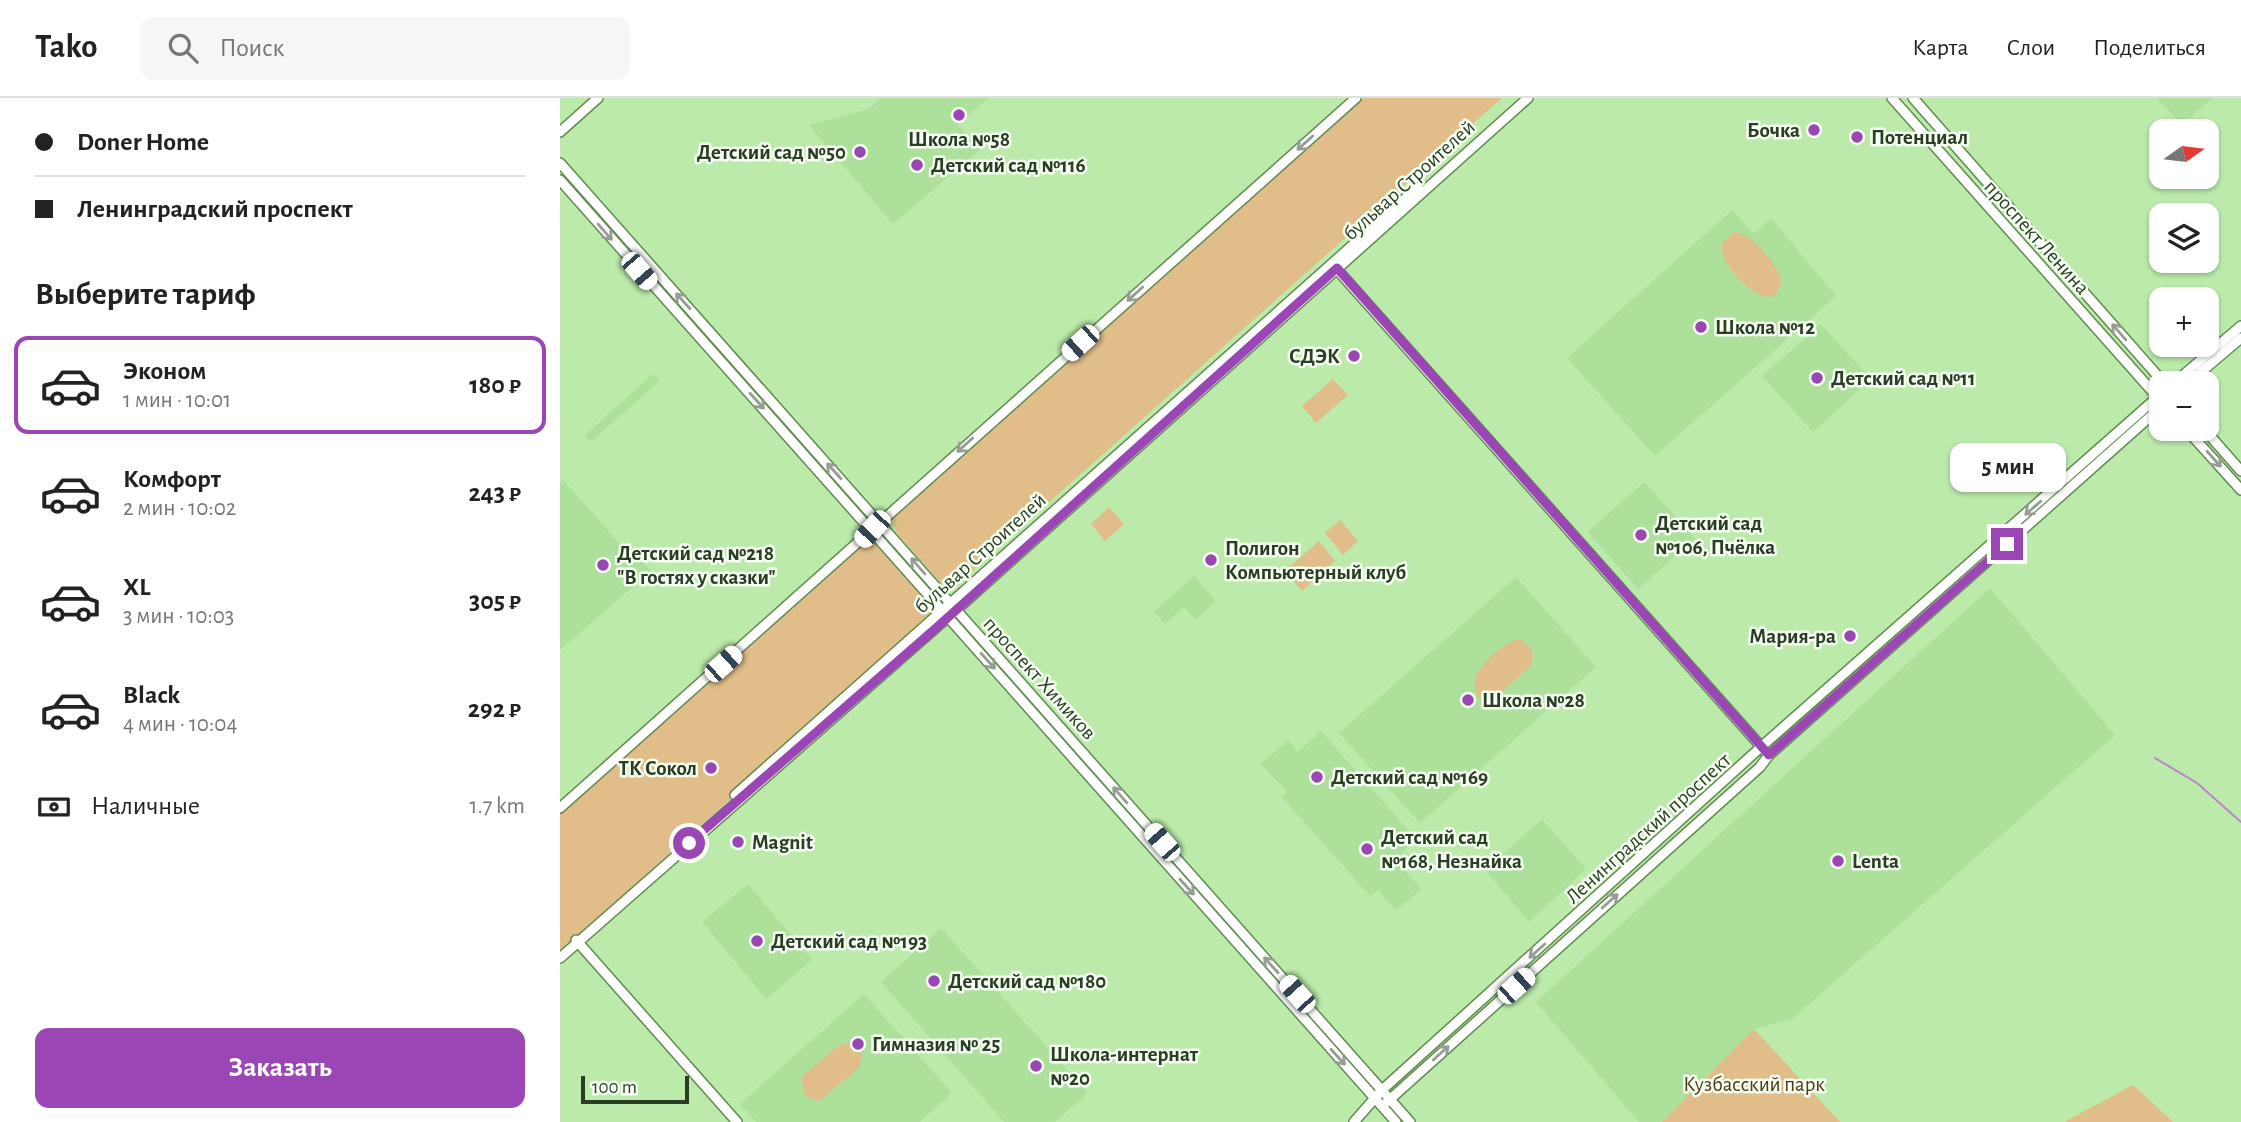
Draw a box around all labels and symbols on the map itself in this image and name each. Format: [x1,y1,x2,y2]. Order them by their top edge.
marker: Школа №58 [951,107,967,123]
street label: бульвар Строителей [1340,116,1479,245]
north arrow [2149,119,2219,189]
place label: Бочка [1747,120,1800,141]
marker: Бочка [1806,122,1822,138]
place label: Потенциал [1871,127,1968,148]
place label: Школа №58 [908,129,1010,150]
marker: Потенциал [1849,129,1865,145]
one-way arrow [1296,135,1314,151]
place label: Детский сад №50 [697,142,846,163]
marker: Детский сад №50 [852,144,868,160]
place label: Детский сад №116 [931,155,1086,176]
marker: Детский сад №116 [909,157,925,173]
street label: проспект Ленина [1980,176,2093,299]
one-way arrow [597,222,613,240]
car [618,248,661,294]
one-way arrow [1126,286,1144,302]
one-way arrow [674,293,691,310]
place label: Школа №12 [1715,317,1815,338]
marker: Школа №12 [1693,319,1709,335]
car [1058,321,1103,365]
one-way arrow [2110,324,2127,341]
place label: СДЭК [1289,346,1340,367]
marker: СДЭК [1346,348,1362,364]
place label: Детский сад №11 [1831,368,1975,389]
marker: Детский сад №11 [1809,370,1825,386]
one-way arrow [749,392,765,410]
one-way arrow [957,437,974,454]
callout: 5 мин [1949,442,2065,492]
one-way arrow [2205,450,2222,467]
one-way arrow [825,463,842,480]
street label: бульвар Строителей [911,489,1050,618]
one-way arrow [2024,500,2042,516]
car [850,506,895,552]
place label: Детский сад №106, Пчёлка [1655,513,1775,558]
marker: Детский сад №106, Пчёлка [1633,527,1649,543]
route end [1991,528,2023,560]
place label: Полигон Компьютерный клуб [1225,538,1407,583]
place label: Детский сад №218 "В гостях у сказки" [617,543,776,588]
marker: Полигон Компьютерный клуб [1203,552,1219,568]
marker: Детский сад №218 "В гостях у сказки" [595,557,611,573]
one-way arrow [910,557,926,575]
street label: проспект Химиков [979,613,1100,744]
place label: Мария-ра [1749,626,1836,647]
marker: Мария-ра [1842,628,1858,644]
car [701,642,746,686]
one-way arrow [980,652,996,670]
place label: Школа №28 [1482,690,1585,711]
marker: Школа №28 [1460,692,1476,708]
street label: Ленинградский проспект [1562,749,1735,908]
place label: ТК Сокол [619,758,697,779]
marker: ТК Сокол [703,760,719,776]
place label: Детский сад №169 [1331,767,1488,788]
marker: Детский сад №169 [1309,769,1325,785]
one-way arrow [1112,787,1129,804]
car [1141,819,1184,865]
route start [673,827,705,859]
place label: Детский сад №168, Незнайка [1381,827,1522,872]
place label: Magnit [752,832,813,853]
marker: Magnit [730,834,746,850]
marker: Детский сад №168, Незнайка [1359,841,1375,857]
place label: Lenta [1852,851,1899,872]
marker: Lenta [1830,853,1846,869]
one-way arrow [1178,878,1195,895]
one-way arrow [1601,893,1618,910]
place label: Детский сад №193 [771,931,927,952]
marker: Детский сад №193 [749,933,765,949]
one-way arrow [1528,943,1546,959]
one-way arrow [1263,957,1280,974]
car [1494,964,1539,1008]
place label: Детский сад №180 [948,971,1106,992]
car [1276,971,1319,1017]
marker: Детский сад №180 [926,973,942,989]
place label: Гимназия № 25 [872,1034,1000,1055]
marker: Гимназия № 25 [850,1036,866,1052]
place label: Школа-интернат №20 [1050,1044,1199,1089]
one-way arrow [1431,1045,1449,1061]
one-way arrow [1330,1048,1347,1065]
marker: Школа-интернат №20 [1028,1058,1044,1074]
scale bar [581,1073,690,1105]
park label: Кузбасский парк [1683,1074,1825,1095]

